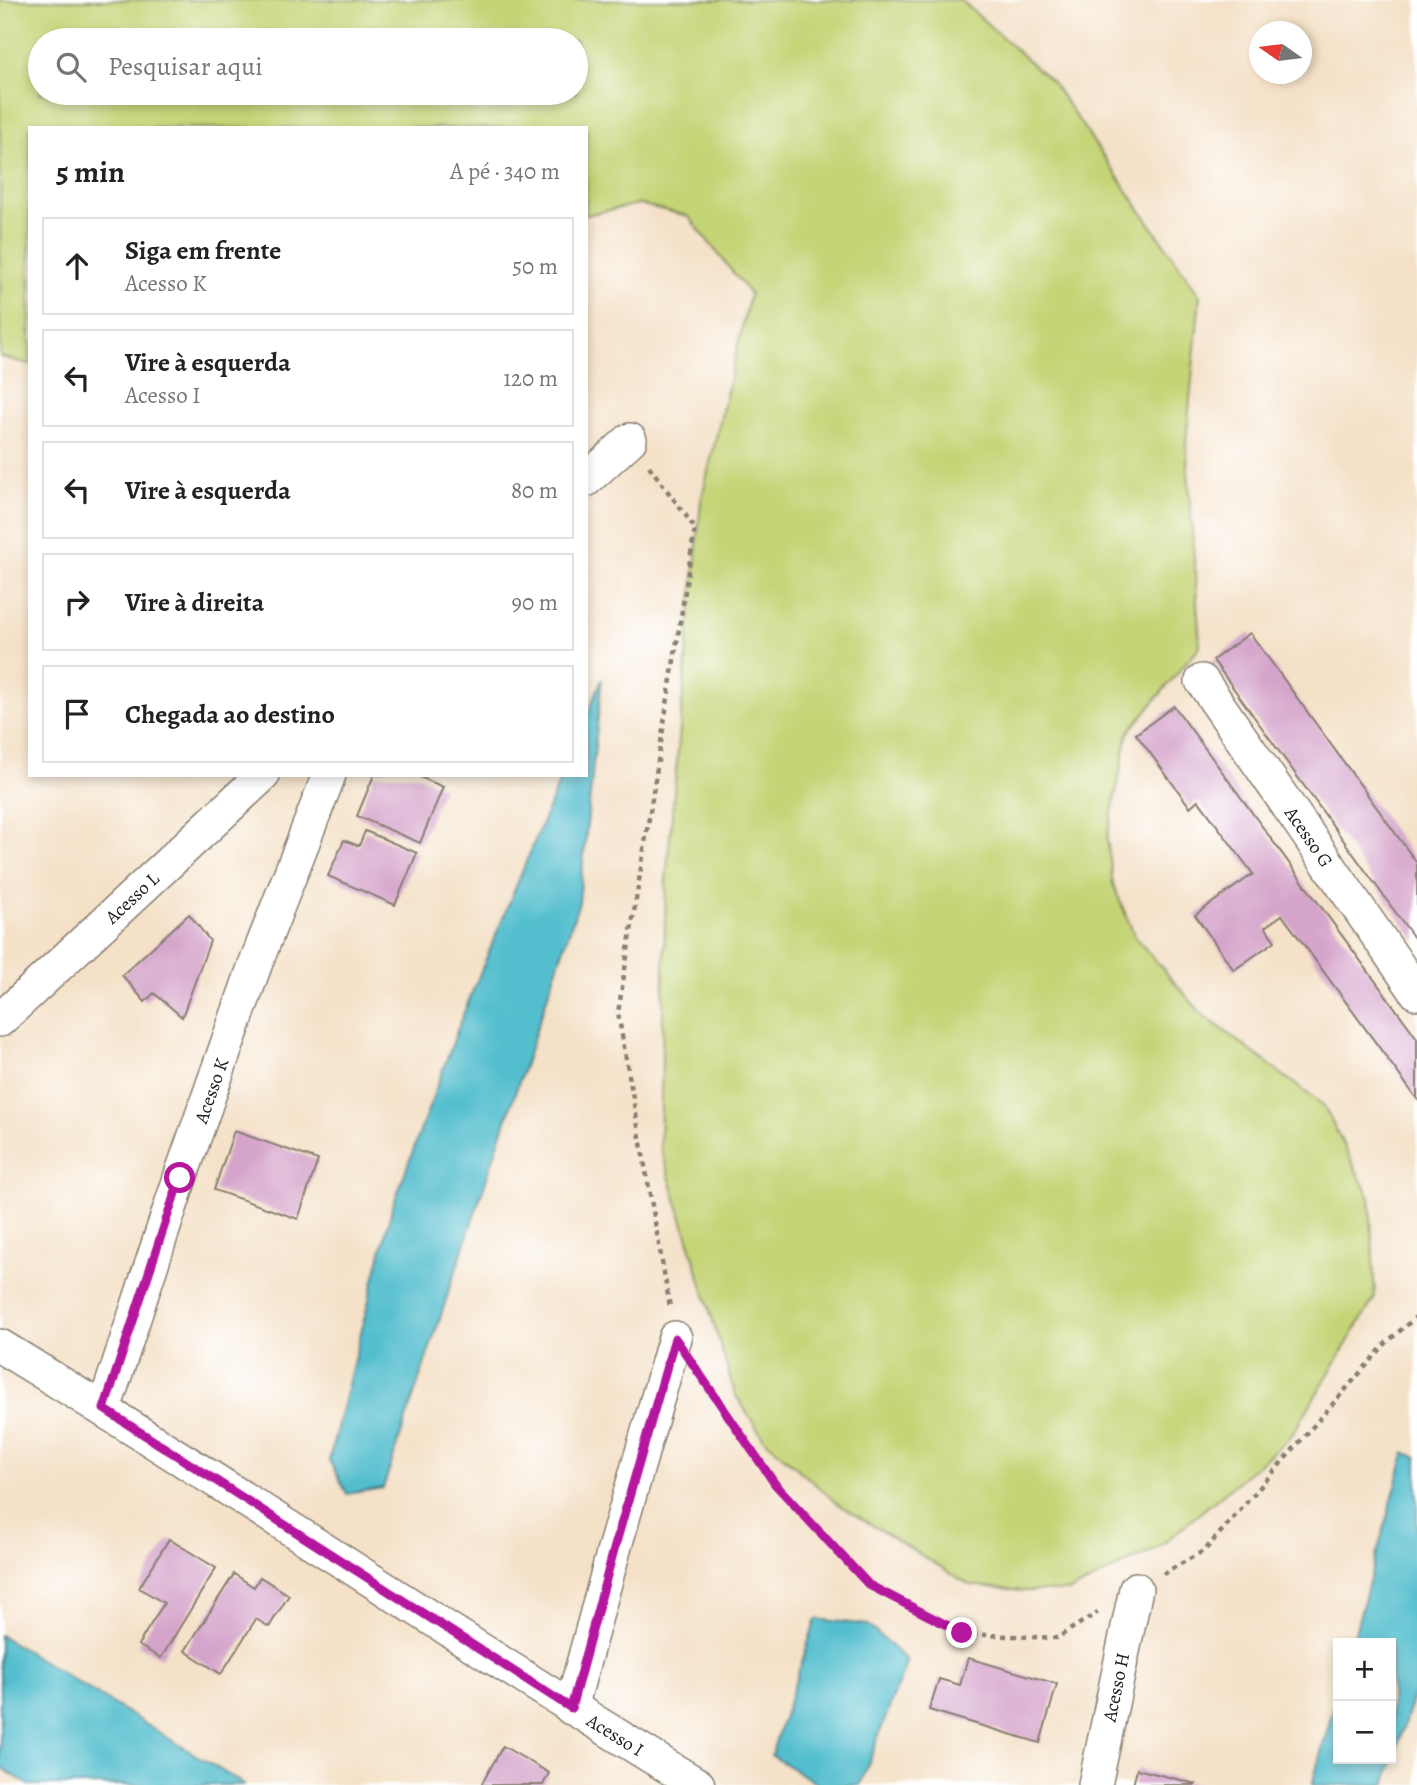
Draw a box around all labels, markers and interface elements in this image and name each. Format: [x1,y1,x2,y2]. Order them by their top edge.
north arrow [1249,21,1312,84]
search box [28,28,588,105]
icon: search [52,48,90,86]
text: Pesquisar aqui [108,49,263,84]
text: 5 min [56,152,125,192]
text: A pé · 340 m [450,156,560,187]
text: Siga em frente [125,233,281,268]
icon: ahead [58,247,96,285]
text: 50 m [512,251,558,282]
text: Acesso K [125,268,207,299]
text: Vire à esquerda [125,345,291,380]
icon: left [58,359,96,397]
text: 120 m [503,363,558,394]
text: Acesso I [125,380,201,411]
icon: left [58,471,96,509]
text: Vire à esquerda [125,473,291,508]
text: 80 m [511,475,558,506]
icon: right [58,583,96,621]
text: Vire à direita [125,585,264,620]
text: 90 m [512,587,558,618]
icon: arrive [58,695,96,733]
text: Chegada ao destino [125,697,335,732]
street label: Acesso G [1278,801,1339,873]
street label: Acesso L [99,866,165,930]
street label: Acesso K [188,1055,235,1128]
route start [164,1162,195,1193]
route end [946,1617,977,1648]
map controls [1333,1638,1396,1764]
button: + [1333,1638,1396,1701]
street label: Acesso H [1096,1650,1136,1725]
button: − [1333,1701,1396,1764]
street label: Acesso I [581,1707,648,1763]

